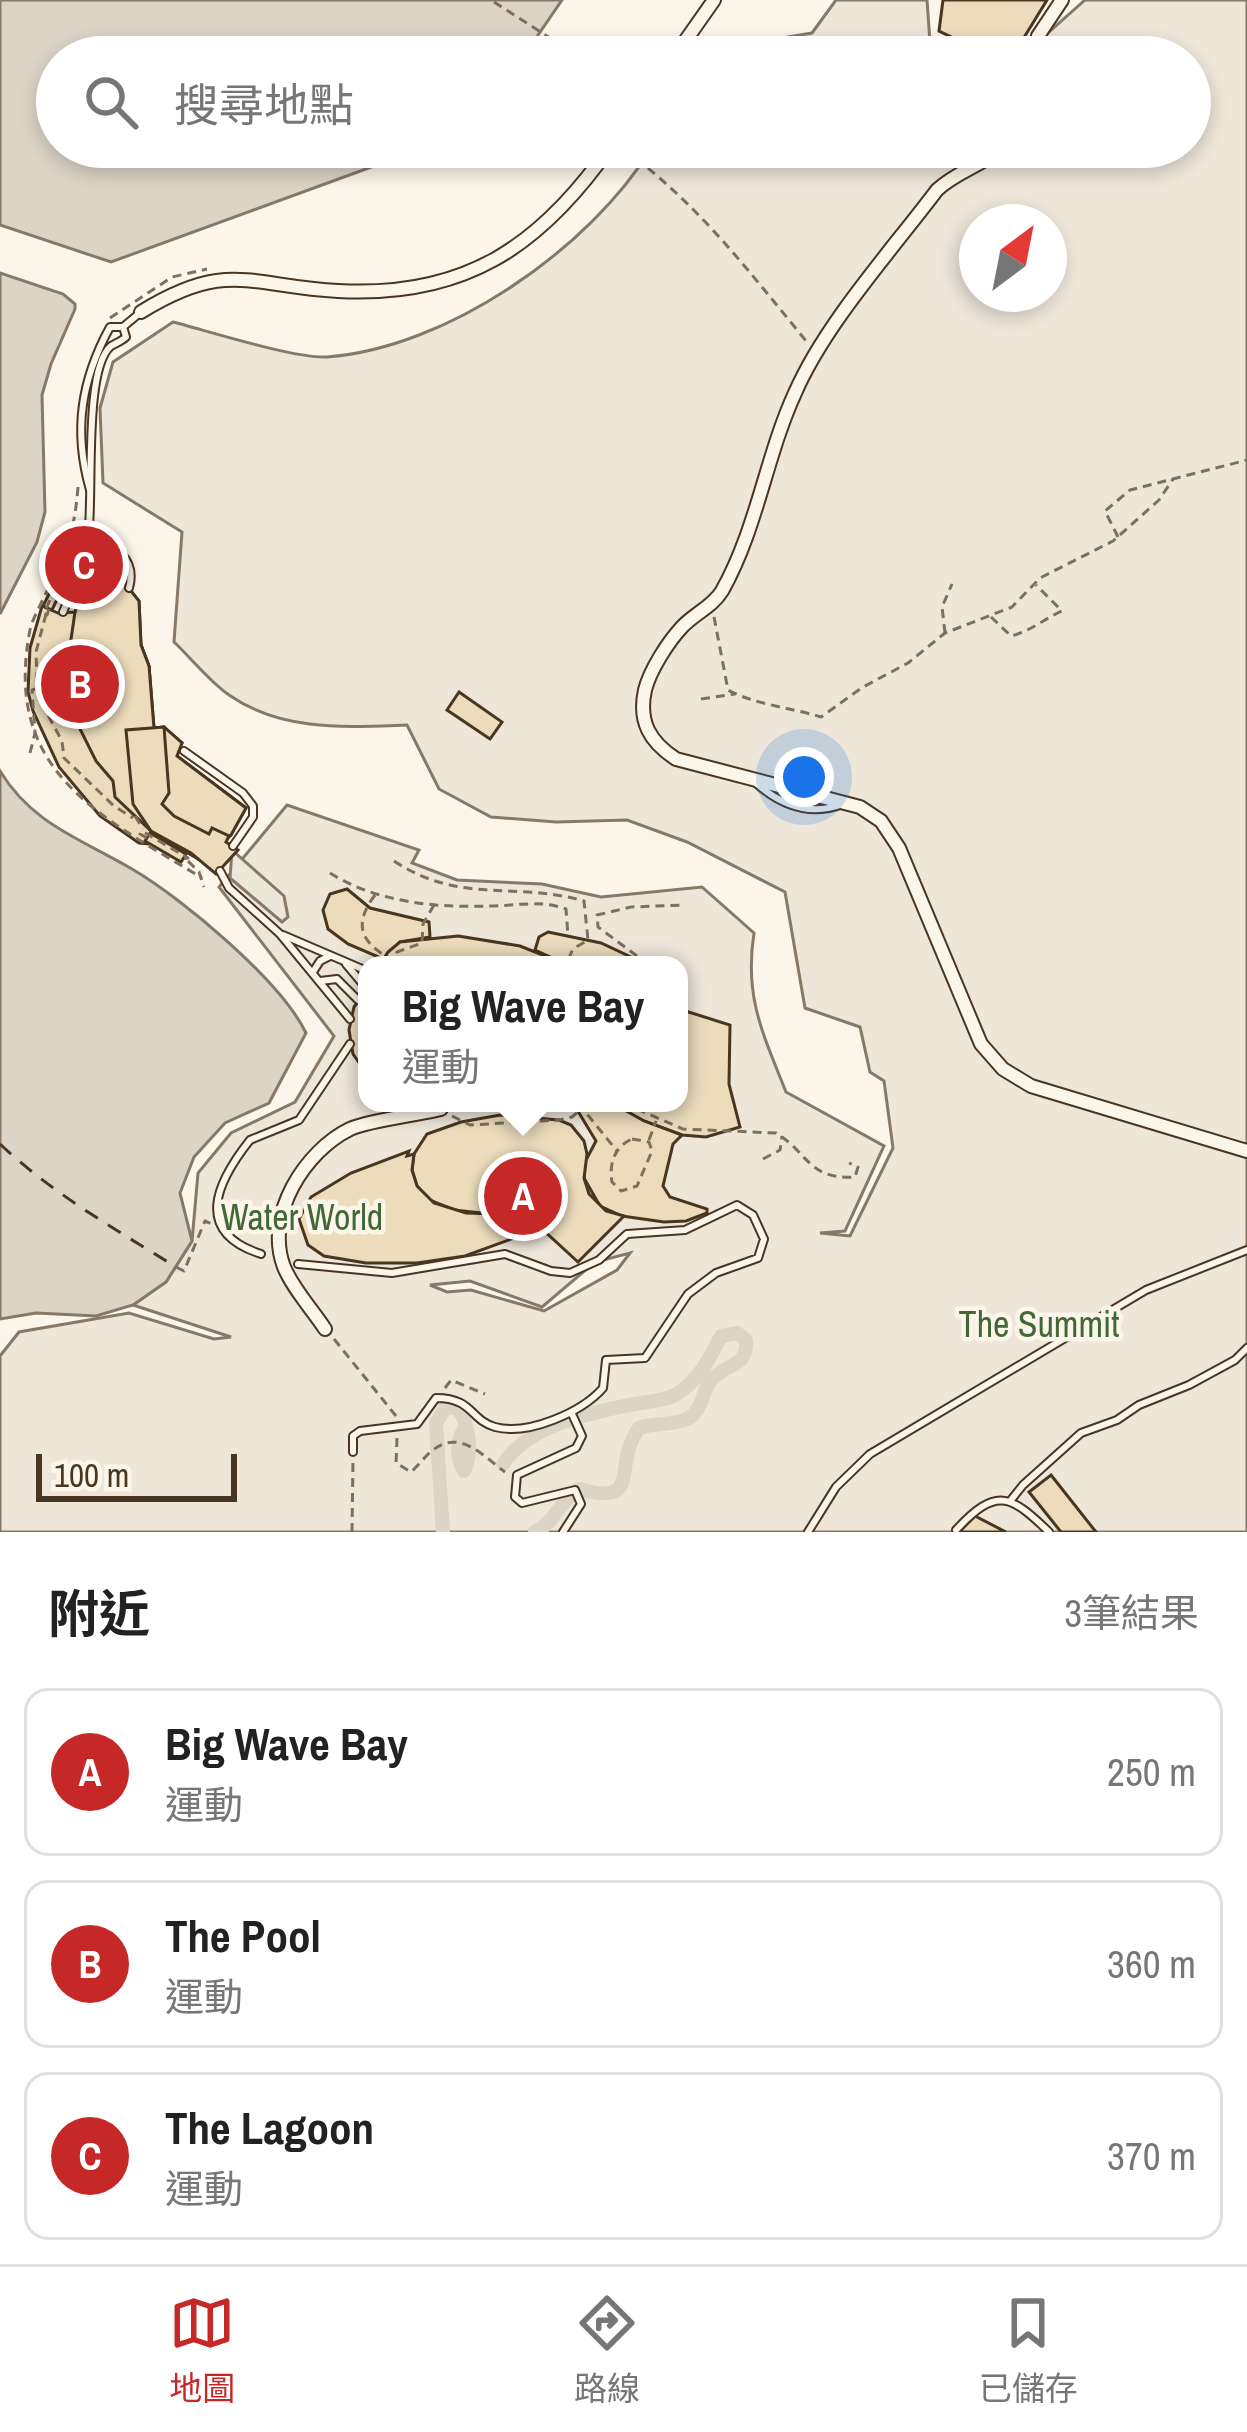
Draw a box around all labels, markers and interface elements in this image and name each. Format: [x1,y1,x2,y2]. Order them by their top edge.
search box [36,36,1211,168]
icon: search [78,69,144,135]
text: 搜尋地點 [174,74,354,135]
north arrow [959,204,1067,312]
pin: C [45,520,123,610]
pin: B [41,639,119,729]
your location [774,747,834,807]
popup [358,956,688,1112]
text: Big Wave Bay [402,975,644,1036]
text: 運動 [402,1041,480,1093]
pin: A [484,1151,562,1241]
park label: Water World [221,1193,383,1241]
park label: The Summit [959,1300,1119,1348]
scale bar [36,1448,237,1501]
text: 100 m [54,1453,129,1497]
text: 附近 [48,1579,150,1648]
text: 3筆結果 [1064,1587,1199,1639]
text: Big Wave Bay [165,1713,408,1774]
text: A [78,1746,102,1798]
text: 250 m [1107,1746,1196,1798]
text: 運動 [165,1779,243,1831]
text: The Pool [165,1905,321,1966]
text: B [78,1938,102,1990]
text: 360 m [1107,1938,1196,1990]
text: 運動 [165,1971,243,2023]
text: The Lagoon [165,2097,374,2158]
text: C [78,2130,102,2182]
text: 370 m [1107,2130,1196,2182]
text: 運動 [165,2163,243,2215]
tab: 地圖 [169,2290,235,2410]
tab: 路線 [574,2290,640,2410]
tab: 已儲存 [979,2290,1078,2410]

